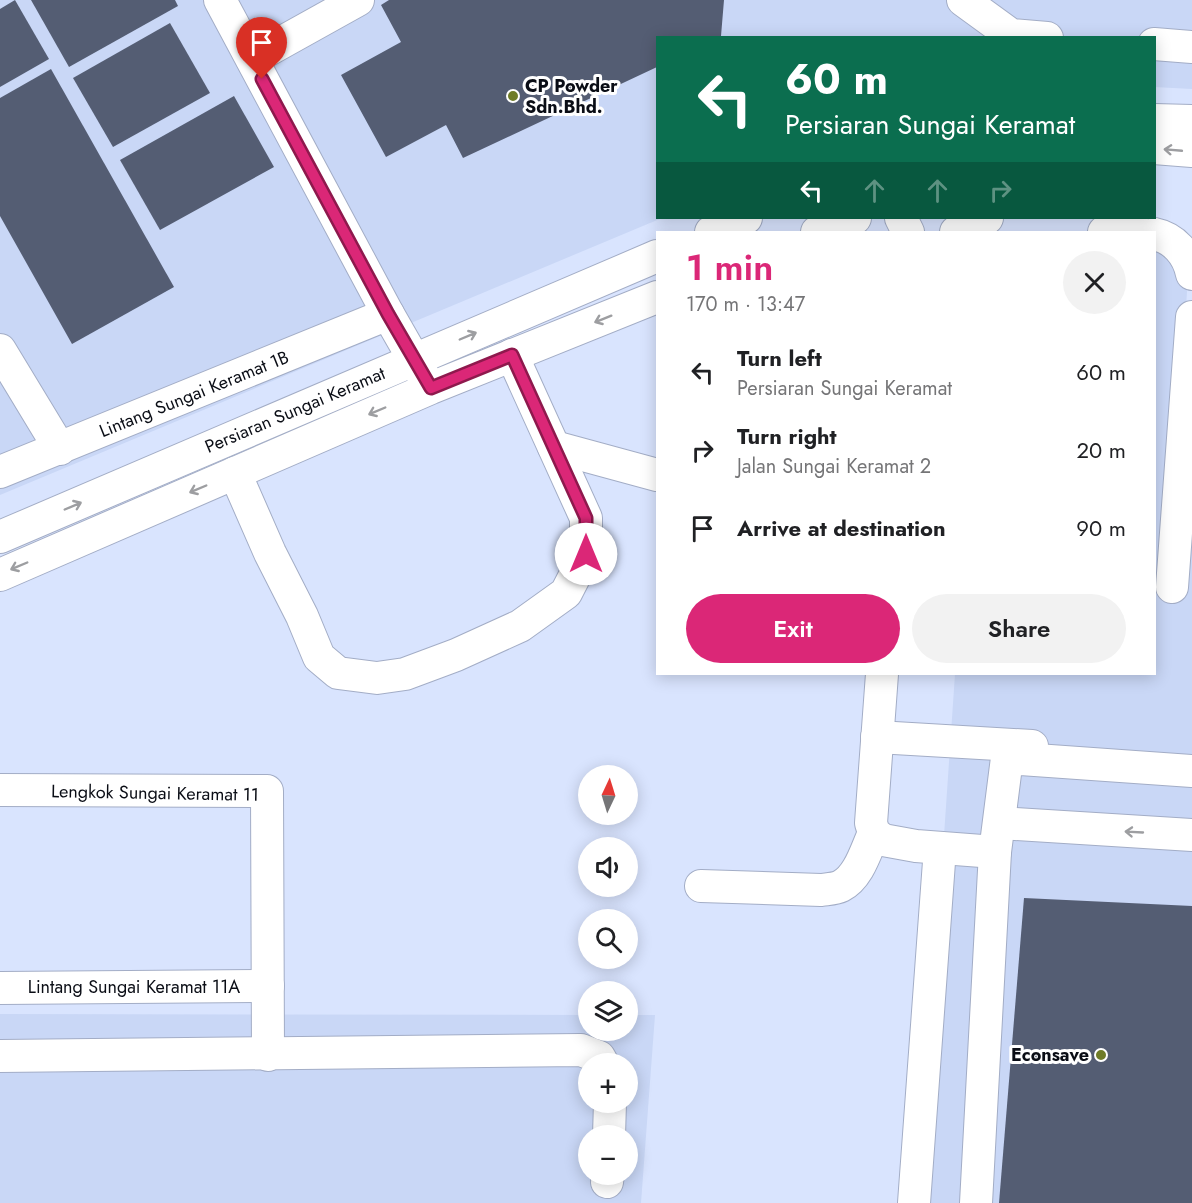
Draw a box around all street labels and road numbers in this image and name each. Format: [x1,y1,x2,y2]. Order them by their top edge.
street label: Lintang Sungai Keramat 1B [95,344,293,444]
street label: Persiaran Sungai Keramat [201,360,390,460]
street label: Lengkok Sungai Keramat 11 [51,778,259,808]
street label: Lintang Sungai Keramat 11A [28,974,240,1000]

